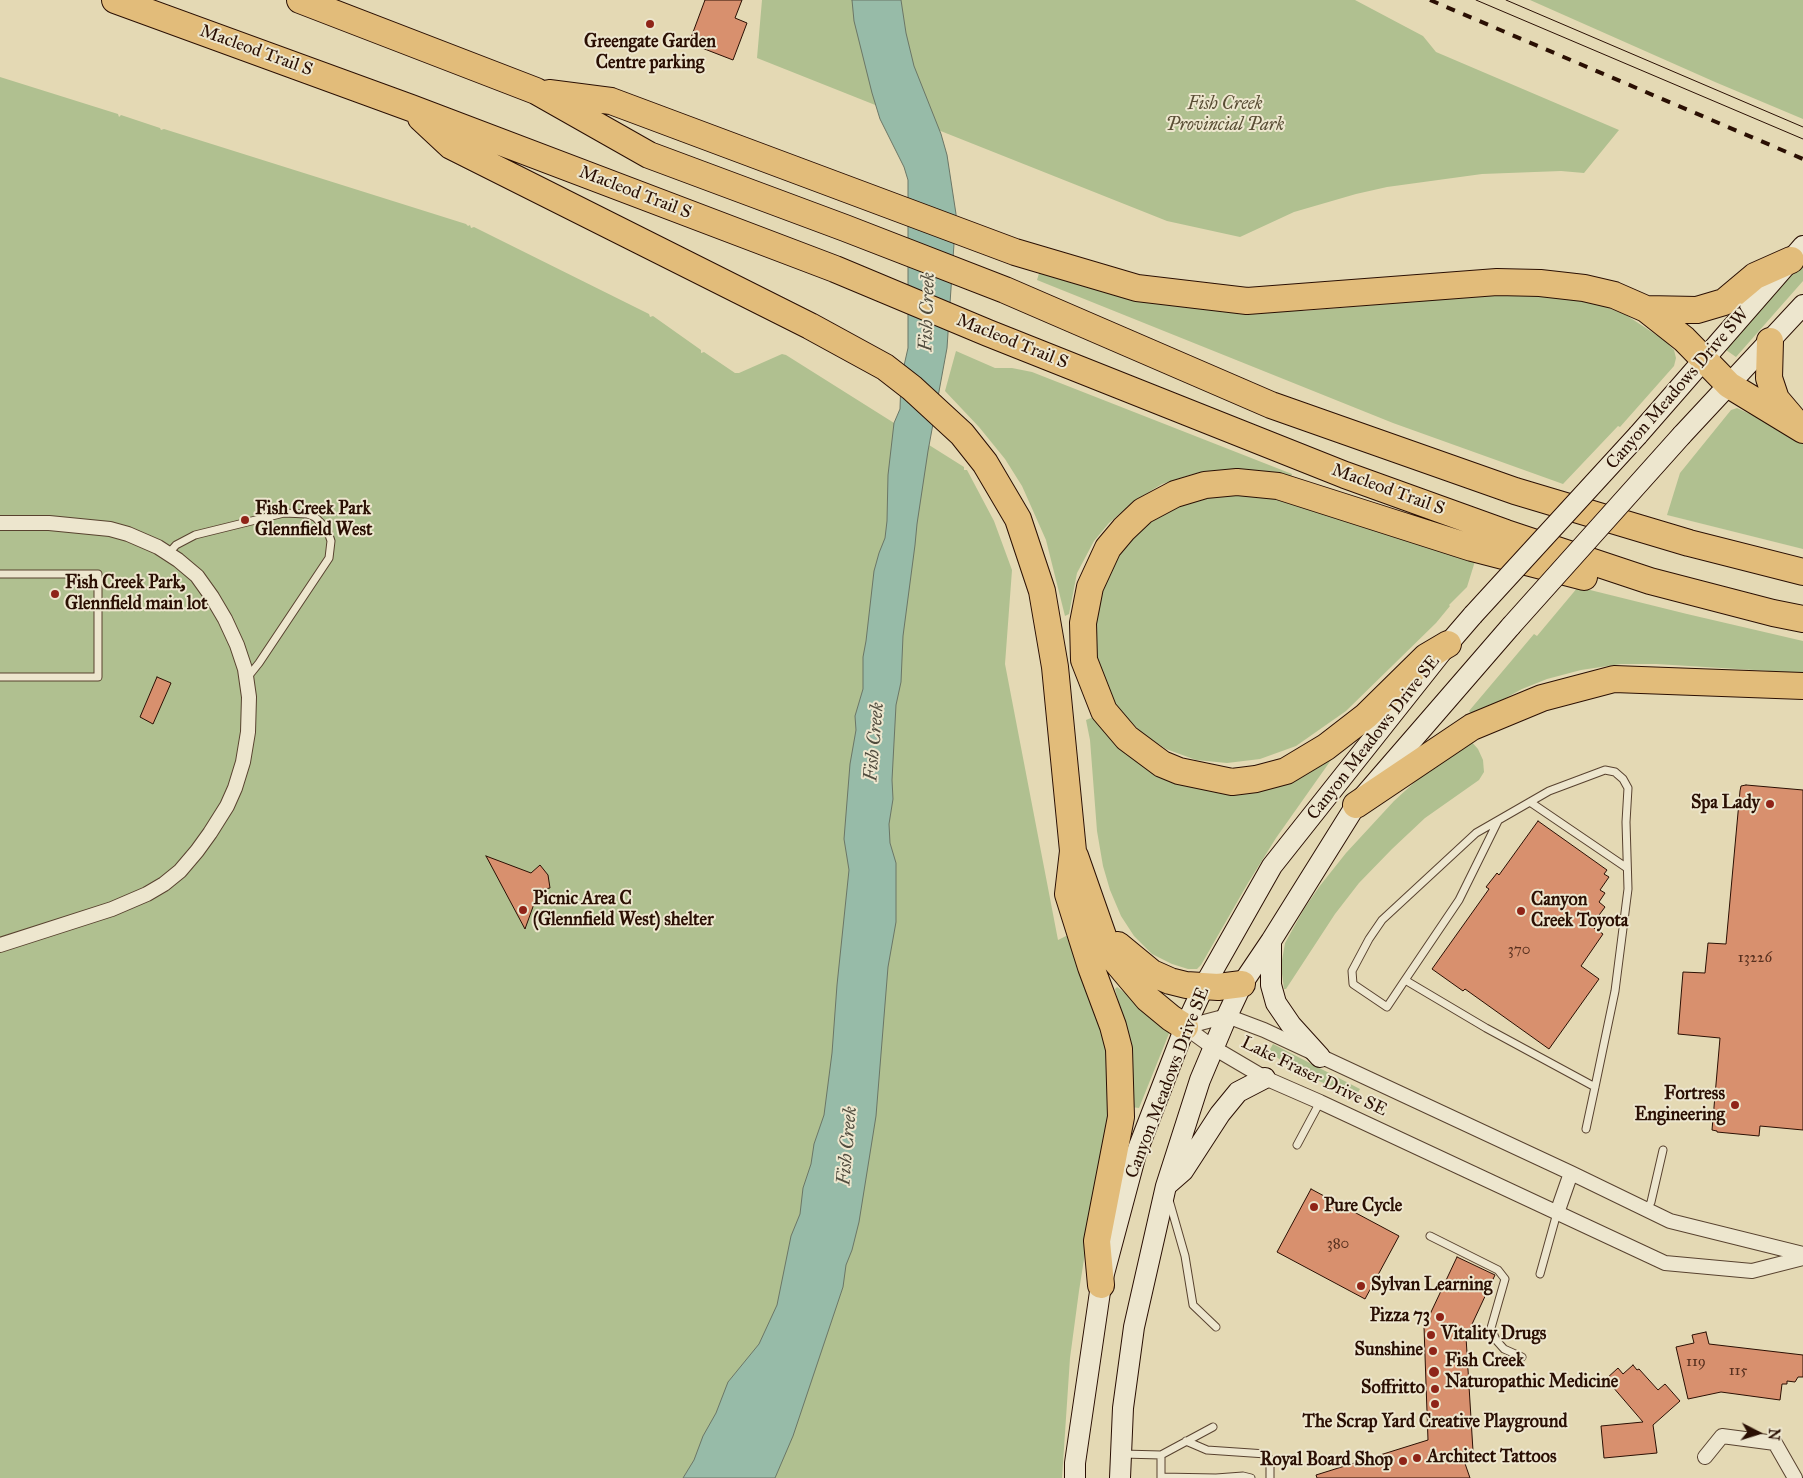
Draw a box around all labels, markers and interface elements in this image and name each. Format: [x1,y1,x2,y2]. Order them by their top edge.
marker: Greengate Garden Centre parking [644,18,656,30]
street label: Macleod Trail S [197,21,315,81]
place label: Greengate Garden Centre parking [584,32,716,74]
park label: Fish Creek Provincial Park [1166,94,1284,136]
street label: Macleod Trail S [576,162,694,224]
water label: Fish Creek [915,272,941,352]
street label: Canyon Meadows Drive SW [1602,304,1754,474]
street label: Macleod Trail S [953,310,1071,374]
street label: Macleod Trail S [1329,460,1447,520]
place label: Fish Creek Park Glennfield West [255,499,372,542]
marker: Fish Creek Park Glennfield West [239,514,251,526]
place label: Fish Creek Park, Glennfield main lot [65,573,207,616]
marker: Fish Creek Park, Glennfield main lot [49,588,61,600]
street label: Canyon Meadows Drive SE [1303,651,1445,825]
water label: Fish Creek [860,702,890,782]
place label: Spa Lady [1691,793,1760,815]
marker: Spa Lady [1764,798,1776,810]
place label: Picnic Area C (Glennfield West) shelter [533,889,714,932]
place label: Canyon Creek Toyota [1531,890,1628,932]
marker: Picnic Area C (Glennfield West) shelter [517,904,529,916]
marker: Canyon Creek Toyota [1515,905,1527,917]
house number: 370 [1508,941,1530,959]
house number: 13226 [1738,949,1772,967]
street label: Canyon Meadows Drive SE [1122,984,1214,1182]
street label: Lake Fraser Drive SE [1238,1032,1390,1122]
place label: Fortress Engineering [1634,1084,1725,1126]
marker: Fortress Engineering [1729,1099,1741,1111]
water label: Fish Creek [833,1106,863,1186]
place label: Pure Cycle [1324,1196,1402,1218]
marker: Pure Cycle [1308,1201,1320,1213]
house number: 380 [1327,1235,1349,1253]
place label: Sylvan Learning [1371,1275,1492,1297]
marker: Sylvan Learning [1355,1280,1367,1292]
place label: Pizza 73 [1370,1306,1430,1328]
marker: Pizza 73 [1434,1311,1446,1323]
place label: Vitality Drugs [1441,1324,1546,1346]
marker: Vitality Drugs [1425,1329,1437,1341]
place label: Sunshine [1355,1340,1423,1362]
marker: Sunshine [1427,1345,1439,1357]
place label: Fish Creek Naturopathic Medicine [1445,1351,1618,1394]
house number: 119 [1686,1353,1706,1371]
house number: 115 [1729,1362,1747,1380]
marker: Fish Creek Naturopathic Medicine [1427,1365,1441,1379]
place label: Soffritto [1361,1378,1425,1400]
marker: Soffritto [1429,1383,1441,1395]
marker: The Scrap Yard Creative Playground [1429,1398,1441,1410]
north arrow [1733,1408,1783,1458]
place label: The Scrap Yard Creative Playground [1303,1412,1567,1434]
text: N [1764,1428,1782,1441]
place label: Architect Tattoos [1427,1447,1557,1469]
place label: Royal Board Shop [1260,1450,1393,1472]
marker: Architect Tattoos [1411,1452,1423,1464]
marker: Royal Board Shop [1397,1455,1409,1467]

